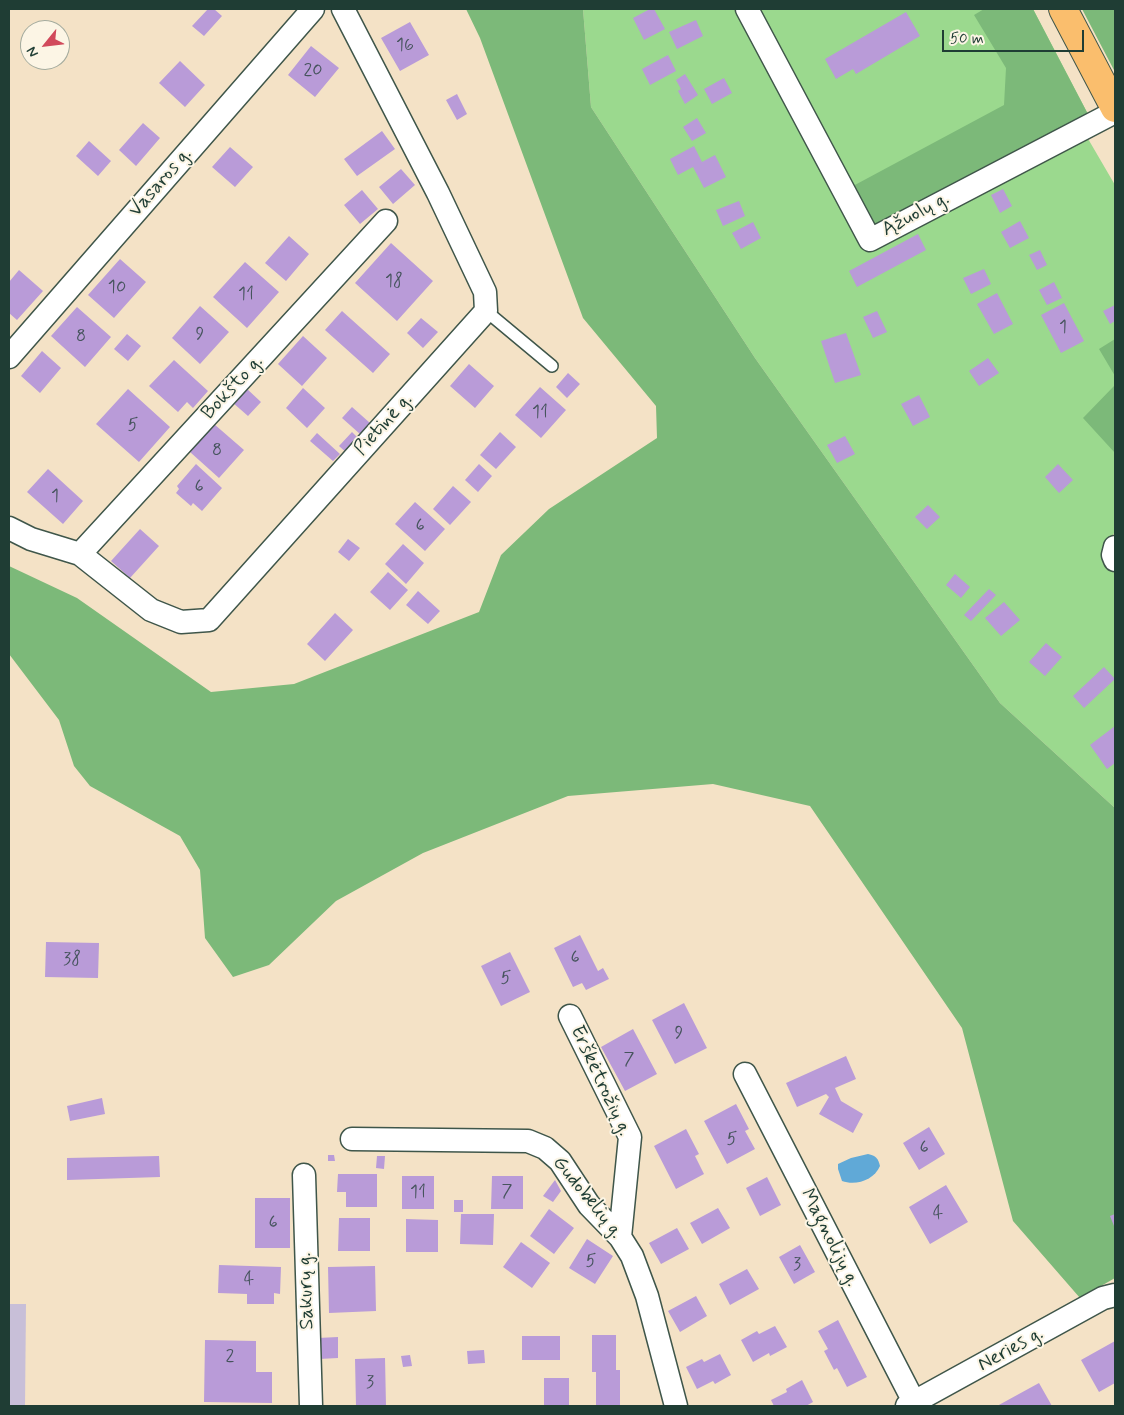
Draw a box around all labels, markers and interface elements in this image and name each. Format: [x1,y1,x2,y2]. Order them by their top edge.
north arrow [20,20,70,70]
scale bar [944,20,1086,52]
text: 50 m [950,29,984,49]
house number: 16 [396,35,414,57]
text: N [23,43,43,60]
house number: 20 [303,60,323,82]
street label: Vasaros g. [124,143,198,223]
street label: Ąžuolų g. [878,187,954,243]
house number: 18 [385,271,403,293]
house number: 10 [108,277,126,299]
house number: 11 [238,284,254,306]
house number: 1 [1059,317,1067,339]
house number: 9 [196,324,204,346]
house number: 8 [76,326,86,348]
street label: Bokšto g. [197,351,269,425]
street label: Pietinė g. [350,389,418,461]
house number: 11 [532,402,548,424]
house number: 5 [128,415,138,437]
house number: 8 [212,440,222,462]
house number: 6 [194,476,204,498]
house number: 1 [51,486,59,508]
house number: 6 [415,515,425,537]
house number: 6 [570,947,580,969]
house number: 38 [63,949,81,971]
house number: 5 [501,968,511,990]
street label: Erškėtrožių g. [564,1022,636,1140]
house number: 9 [675,1023,683,1045]
house number: 7 [624,1049,634,1071]
house number: 5 [727,1129,737,1151]
house number: 6 [919,1137,929,1159]
street label: Gudobelių g. [546,1152,628,1244]
house number: 7 [502,1181,512,1203]
house number: 11 [410,1182,426,1204]
street label: Magnolijų g. [794,1185,864,1291]
house number: 4 [933,1203,943,1225]
house number: 6 [268,1212,278,1234]
house number: 5 [586,1251,596,1273]
street label: Sakurų g. [294,1252,320,1330]
house number: 3 [793,1254,801,1276]
house number: 4 [244,1269,254,1291]
street label: Neries g. [974,1322,1048,1378]
house number: 2 [226,1346,234,1368]
house number: 3 [366,1372,374,1394]

